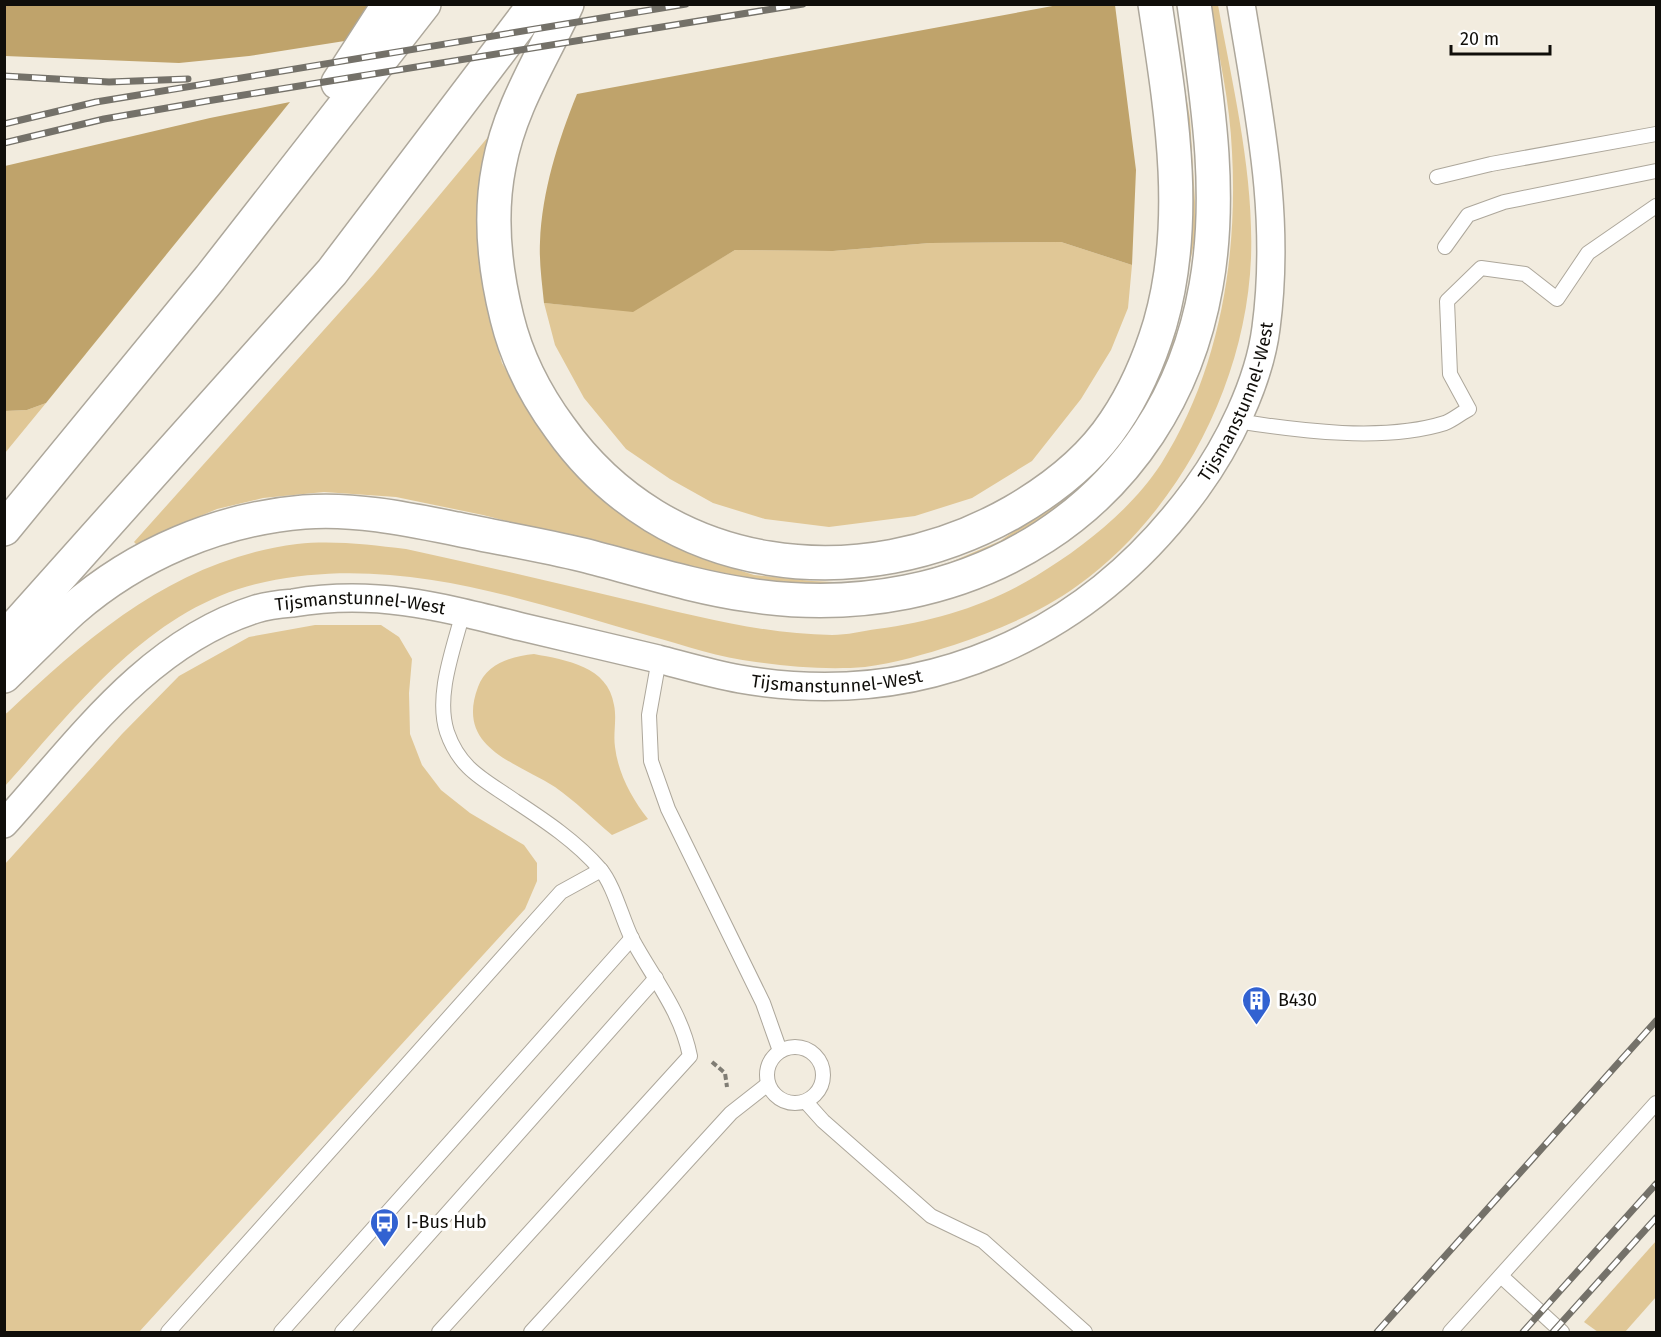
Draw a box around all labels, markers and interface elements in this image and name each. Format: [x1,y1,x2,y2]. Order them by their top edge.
scale bar [1451,18,1550,56]
text: 20 m [1460,28,1499,50]
street label: Tijsmanstunnel-West [1193,320,1278,486]
street label: Tijsmanstunnel-West [274,587,448,620]
street label: Tijsmanstunnel-West [750,665,925,697]
building icon: B430 [1241,984,1273,1026]
place label: B430 [1278,989,1317,1011]
bus stop icon: I-Bus Hub [369,1206,401,1248]
place label: I-Bus Hub [406,1211,487,1233]

